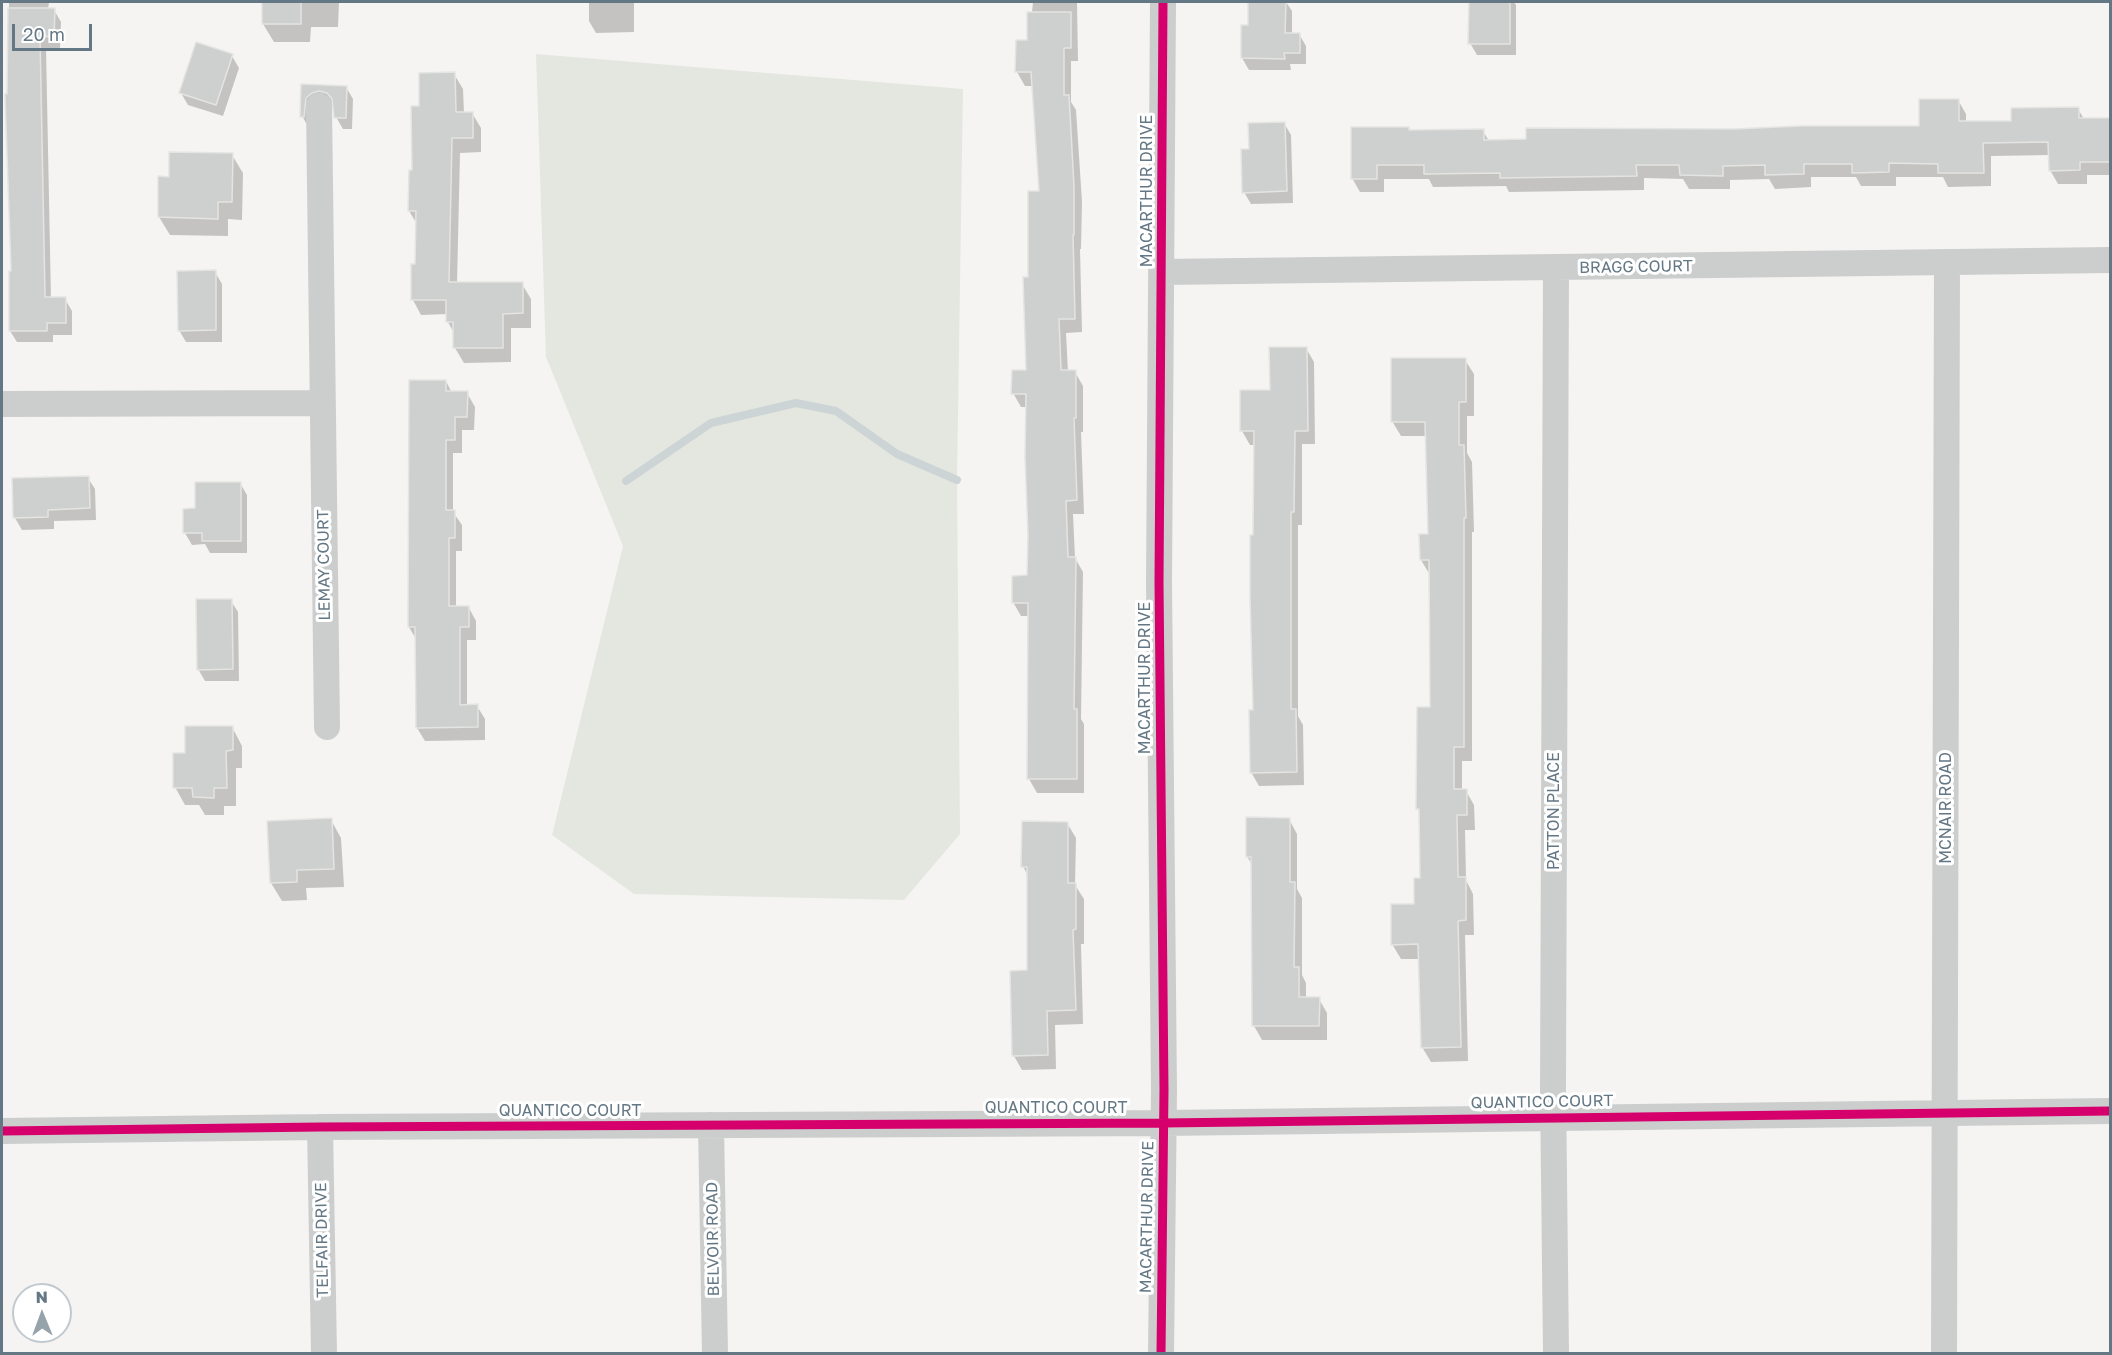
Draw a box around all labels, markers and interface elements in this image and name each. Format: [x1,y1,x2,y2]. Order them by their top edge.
scale bar [15,12,94,50]
text: 20 m [23,23,65,45]
street label: MACARTHUR DRIVE [1137,115,1157,267]
street label: BRAGG COURT [1579,256,1693,278]
street label: LEMAY COURT [313,509,335,621]
street label: MACARTHUR DRIVE [1135,602,1155,754]
street label: PATTON PLACE [1544,752,1564,870]
street label: MCNAIR ROAD [1936,752,1956,864]
street label: QUANTICO COURT [1471,1091,1613,1113]
street label: QUANTICO COURT [985,1098,1127,1118]
street label: QUANTICO COURT [499,1101,641,1121]
street label: MACARTHUR DRIVE [1136,1141,1158,1293]
street label: TELFAIR DRIVE [311,1182,333,1298]
street label: BELVOIR ROAD [702,1182,724,1296]
north arrow [12,1283,72,1343]
text: N [35,1287,48,1307]

